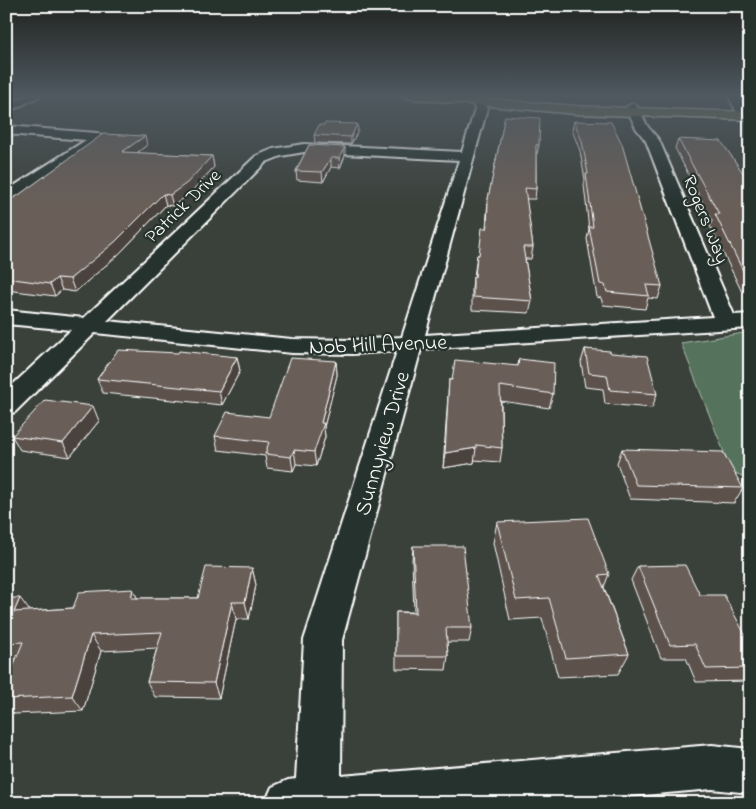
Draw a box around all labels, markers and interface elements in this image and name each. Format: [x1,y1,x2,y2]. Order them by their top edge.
street label: Patrick Drive [139,163,228,250]
street label: Rogers Way [673,172,735,269]
street label: Nob Hill Avenue [309,328,448,364]
street label: Sunnyview Drive [348,368,421,520]

